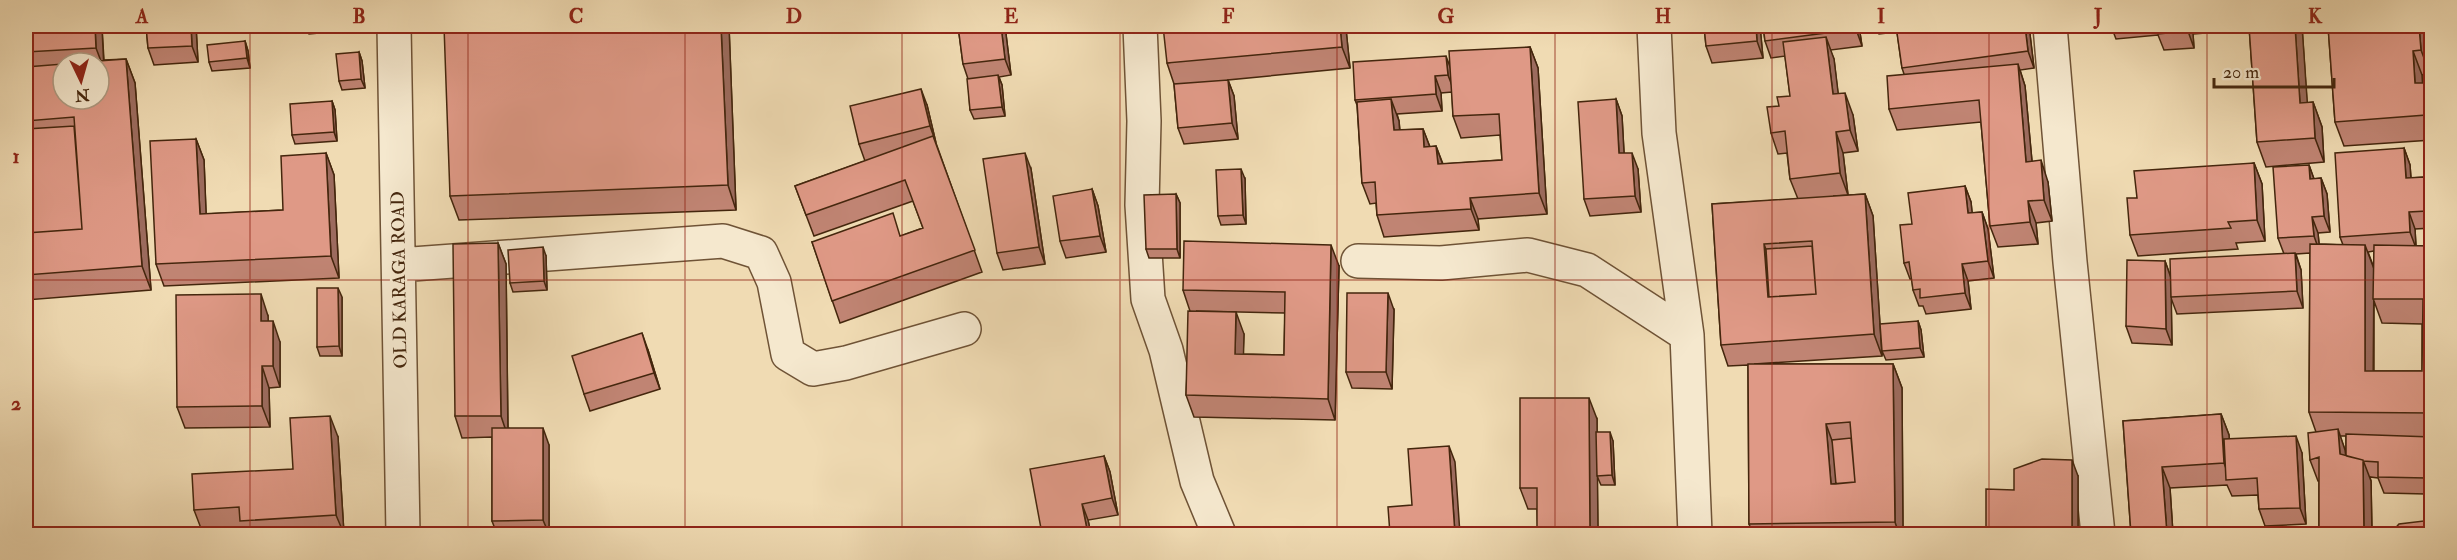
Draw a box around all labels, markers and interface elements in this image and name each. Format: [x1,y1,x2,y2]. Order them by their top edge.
text: A [135,4,149,29]
text: B [352,4,366,29]
text: C [569,4,583,29]
text: D [786,4,802,29]
text: E [1004,4,1019,29]
text: F [1222,4,1235,29]
text: G [1438,4,1455,29]
text: H [1655,4,1671,29]
text: I [1877,4,1885,29]
text: J [2093,4,2102,29]
text: K [2308,4,2323,29]
north arrow [51,51,111,111]
scale bar [2214,51,2334,89]
text: 20 m [2223,61,2259,84]
text: N [74,84,91,106]
text: 1 [12,144,20,169]
street label: OLD KARAGA ROAD [386,191,413,369]
text: 2 [11,391,21,416]

